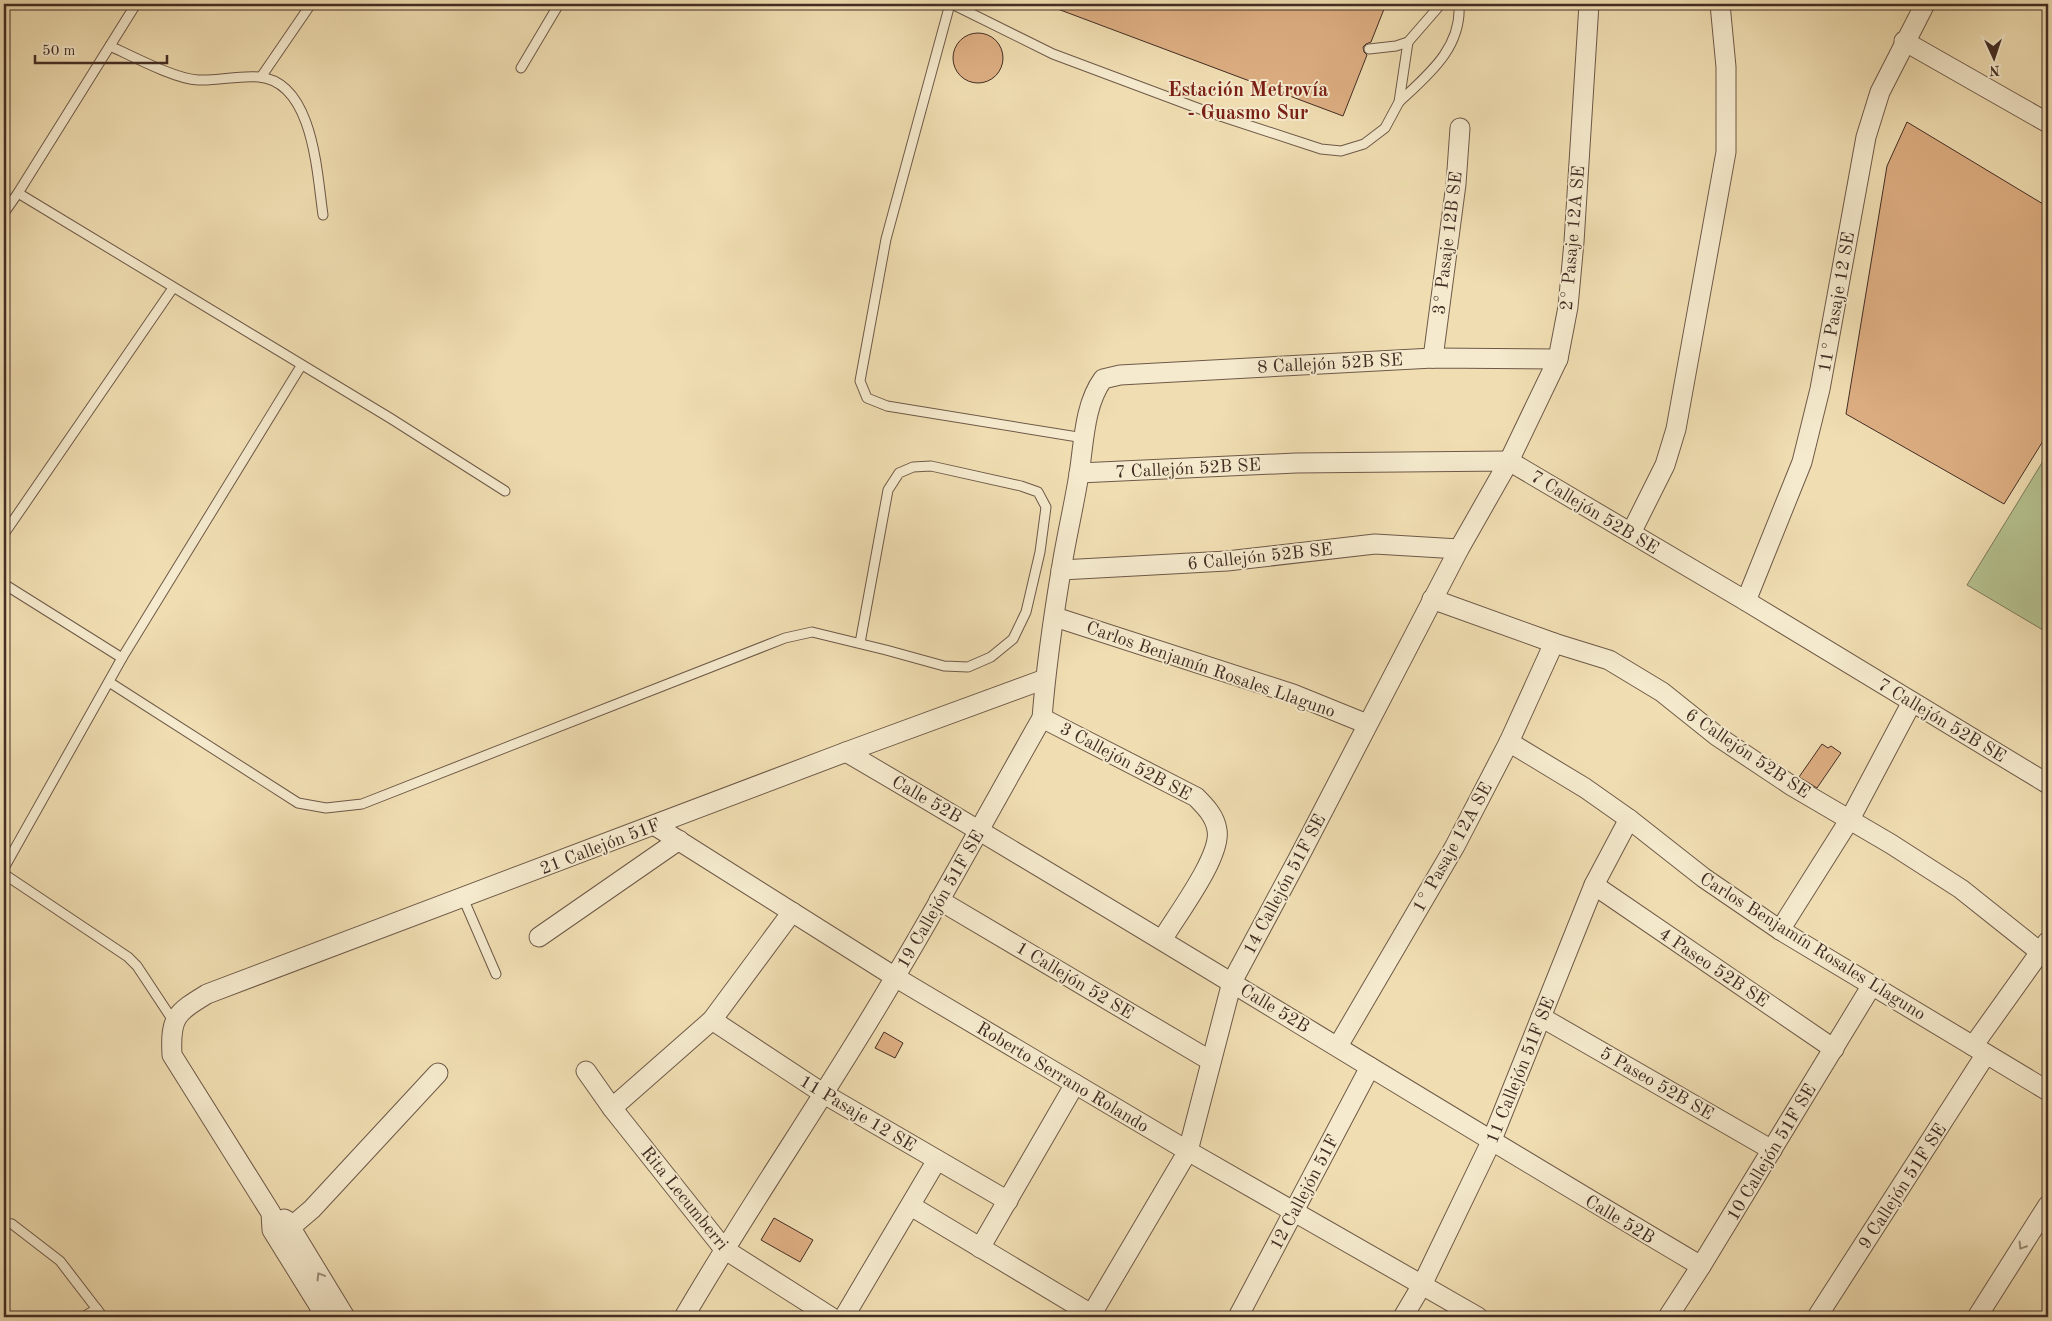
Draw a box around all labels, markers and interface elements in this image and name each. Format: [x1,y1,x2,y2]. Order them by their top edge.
scale bar [35,32,168,64]
north arrow [1970,32,2020,82]
text: 50 m [42,44,76,59]
text: N [1989,63,2000,77]
district label: Estación Metrovía - Guasmo Sur [1168,81,1328,124]
street label: 2° Pasaje 12A SE [1558,165,1588,311]
street label: 3° Pasaje 12B SE [1430,171,1466,316]
street label: 11° Pasaje 12 SE [1816,231,1858,374]
street label: 8 Callejón 52B SE [1257,351,1403,377]
street label: 7 Callejón 52B SE [1115,456,1261,482]
street label: 7 Callejón 52B SE [1527,468,1662,558]
street label: 6 Callejón 52B SE [1187,540,1334,574]
street label: Carlos Benjamín Rosales Llaguno [1084,619,1338,721]
street label: 7 Callejón 52B SE [1874,676,2009,766]
street label: 6 Callejón 52B SE [1682,706,1813,802]
street label: 3 Callejón 52B SE [1057,720,1194,804]
street label: Calle 52B [889,773,964,827]
street label: 1° Pasaje 12A SE [1410,780,1496,915]
street label: 14 Callejón 51F SE [1240,811,1329,958]
street label: 21 Callejón 51F [538,816,663,878]
street label: 19 Callejón 51F SE [894,827,988,972]
street label: Carlos Benjamín Rosales Llaguno [1696,870,1929,1024]
street label: 4 Paseo 52B SE [1655,925,1771,1011]
street label: 1 Callejón 52 SE [1013,939,1136,1023]
street label: Calle 52B [1237,981,1312,1036]
street label: 11 Callejón 51F SE [1483,995,1558,1146]
street label: Roberto Serrano Rolando [973,1019,1152,1136]
street label: 5 Paseo 52B SE [1597,1044,1716,1124]
street label: 11 Pasaje 12 SE [796,1072,918,1155]
street label: 10 Callejón 51F SE [1724,1081,1820,1224]
street label: 9 Callejón 51F SE [1856,1121,1950,1252]
street label: 12 Callejón 51F [1267,1132,1343,1253]
street label: Rita Lecumberri [637,1144,731,1254]
street label: Calle 52B [1582,1192,1657,1247]
one-way arrow [2019,1240,2028,1249]
one-way arrow [316,1272,326,1281]

